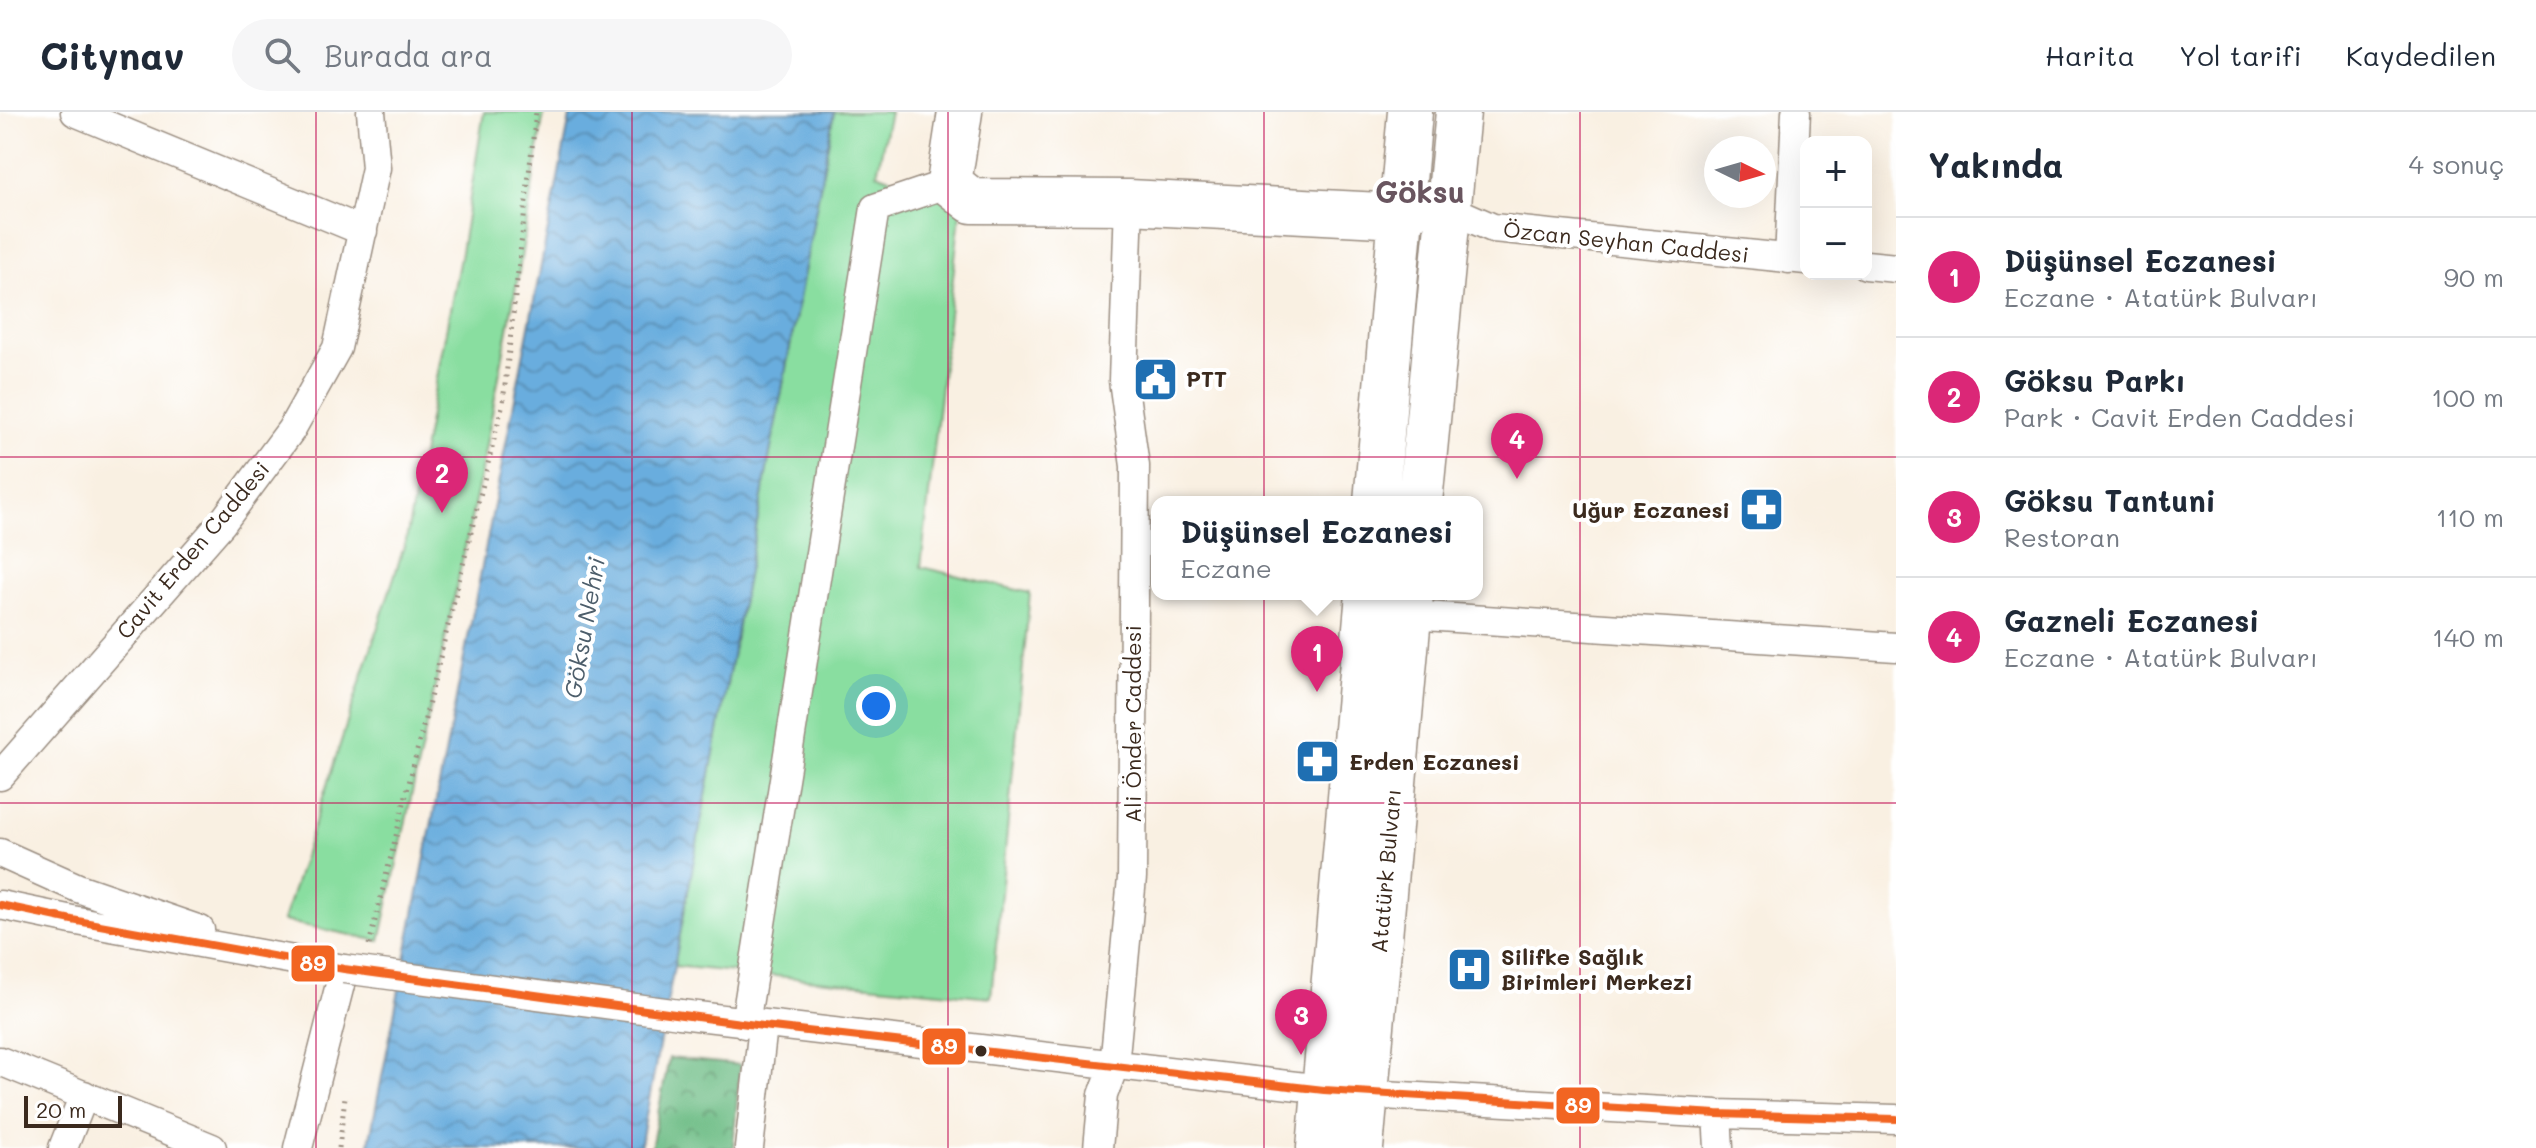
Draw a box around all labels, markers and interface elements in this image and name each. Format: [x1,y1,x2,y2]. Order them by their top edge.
search box [232,19,792,91]
text: Citynav [40,30,184,80]
icon: search [260,33,304,77]
text: Burada ara [324,35,493,75]
text: Harita [2045,37,2135,73]
text: Yol tarifi [2179,37,2302,73]
text: Kaydedilen [2346,37,2496,73]
north arrow [1704,136,1776,208]
map controls [1800,136,1872,280]
button: + [1800,136,1872,208]
text: Yakında [1928,142,2063,187]
text: 4 sonuç [2408,147,2504,181]
district label: Göksu [1375,171,1465,211]
button: − [1800,208,1872,280]
street label: Özcan Seyhan Caddesi [1502,214,1750,269]
text: Düşünsel Eczanesi [2004,240,2277,280]
text: 1 [1948,260,1960,294]
text: 90 m [2444,260,2504,294]
text: Eczane · Atatürk Bulvarı [2004,280,2318,314]
public building icon: PTT [1131,355,1179,403]
text: Göksu Parkı [2004,360,2186,400]
place label: PTT [1186,364,1227,393]
text: 2 [1947,380,1961,414]
text: 100 m [2431,380,2504,414]
text: Park · Cavit Erden Caddesi [2004,400,2355,434]
pin: 4 [1491,413,1543,479]
pin: 2 [416,447,468,513]
street label: Cavit Erden Caddesi [110,455,275,645]
text: Göksu Tantuni [2004,480,2216,520]
pharmacy icon: Uğur Eczanesi [1737,486,1785,534]
place label: Uğur Eczanesi [1572,495,1730,524]
popup [1151,496,1483,600]
text: 3 [1946,500,1962,534]
text: 110 m [2436,500,2504,534]
text: Düşünsel Eczanesi [1181,511,1454,551]
text: Restoran [2004,520,2120,554]
text: Eczane [1181,551,1272,585]
water label: Göksu Nehri [556,554,611,701]
text: Gazneli Eczanesi [2004,600,2259,640]
text: 4 [1946,620,1962,654]
text: 140 m [2432,620,2504,654]
street label: Ali Önder Caddesi [1118,625,1147,823]
pin: 1 [1291,626,1343,692]
text: Eczane · Atatürk Bulvarı [2004,640,2318,674]
your location [856,686,896,726]
pharmacy icon: Erden Eczanesi [1294,738,1342,786]
place label: Erden Eczanesi [1349,747,1520,776]
street label: Atatürk Bulvarı [1364,788,1407,954]
place label: Silifke Sağlık Birimleri Merkezi [1501,942,1693,996]
line badge: 89 [290,944,336,983]
hospital icon: Silifke Sağlık Birimleri Merkezi [1446,946,1494,994]
text: 89 [300,948,326,977]
pin: 3 [1275,989,1327,1055]
line badge: 89 [921,1027,967,1066]
text: 89 [931,1031,957,1060]
unlabelled marker [973,1043,989,1059]
line badge: 89 [1555,1086,1601,1125]
text: 89 [1565,1090,1591,1119]
scale bar [24,1092,122,1128]
text: 20 m [36,1095,86,1124]

